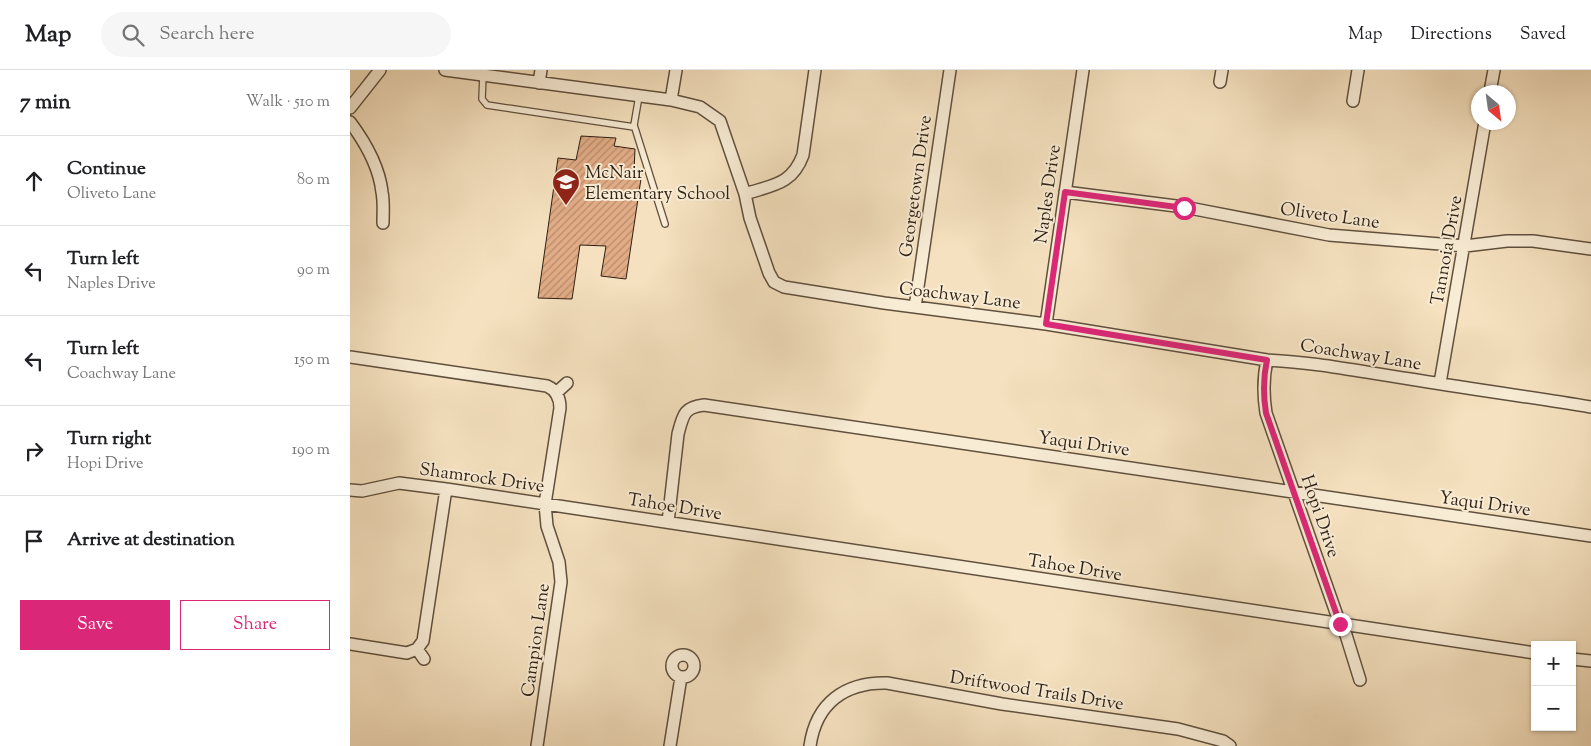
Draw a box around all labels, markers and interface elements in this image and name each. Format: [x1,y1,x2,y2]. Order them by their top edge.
search box [101,12,451,57]
text: Map [25,18,71,52]
icon: search [119,21,147,49]
text: Search here [159,21,255,48]
text: Map [1348,22,1383,48]
text: Directions [1411,22,1492,48]
text: Saved [1520,22,1566,48]
north arrow [1471,85,1516,130]
text: 7 min [20,88,71,118]
text: Walk · 510 m [246,91,330,114]
street label: Georgetown Drive [894,113,940,259]
street label: Naples Drive [1029,143,1069,245]
text: Continue [67,156,146,183]
place label: McNair Elementary School [585,161,730,208]
icon: ahead [20,167,48,195]
school or university icon: McNair Elementary School [551,167,581,206]
text: 80 m [297,169,330,192]
text: Oliveto Lane [67,183,156,206]
street label: Tannoia Drive [1426,193,1470,307]
route start [1173,197,1196,220]
street label: Oliveto Lane [1278,197,1381,237]
text: Turn left [67,246,139,273]
icon: left [20,257,48,285]
text: 90 m [297,259,330,282]
text: Naples Drive [67,273,156,296]
street label: Coachway Lane [897,277,1022,317]
street label: Coachway Lane [1298,334,1423,378]
text: Turn left [67,336,139,363]
icon: left [20,347,48,375]
text: 150 m [294,349,330,372]
text: Coachway Lane [67,363,176,386]
text: Turn right [67,426,151,453]
street label: Yaqui Drive [1036,426,1131,464]
icon: right [20,437,48,465]
text: 190 m [292,439,330,462]
text: Hopi Drive [67,453,144,476]
street label: Shamrock Drive [418,457,546,501]
street label: Hopi Drive [1293,472,1345,562]
street label: Yaqui Drive [1437,486,1532,524]
street label: Tahoe Drive [626,488,724,528]
icon: arrive [20,527,48,555]
text: Arrive at destination [67,527,235,554]
street label: Tahoe Drive [1026,549,1124,589]
street label: Campion Lane [516,582,558,699]
button: Save [20,600,170,650]
button: Share [180,600,330,650]
route end [1329,613,1352,636]
map controls [1531,641,1576,731]
button: + [1531,641,1576,686]
street label: Driftwood Trails Drive [948,665,1125,719]
button: − [1531,686,1576,731]

